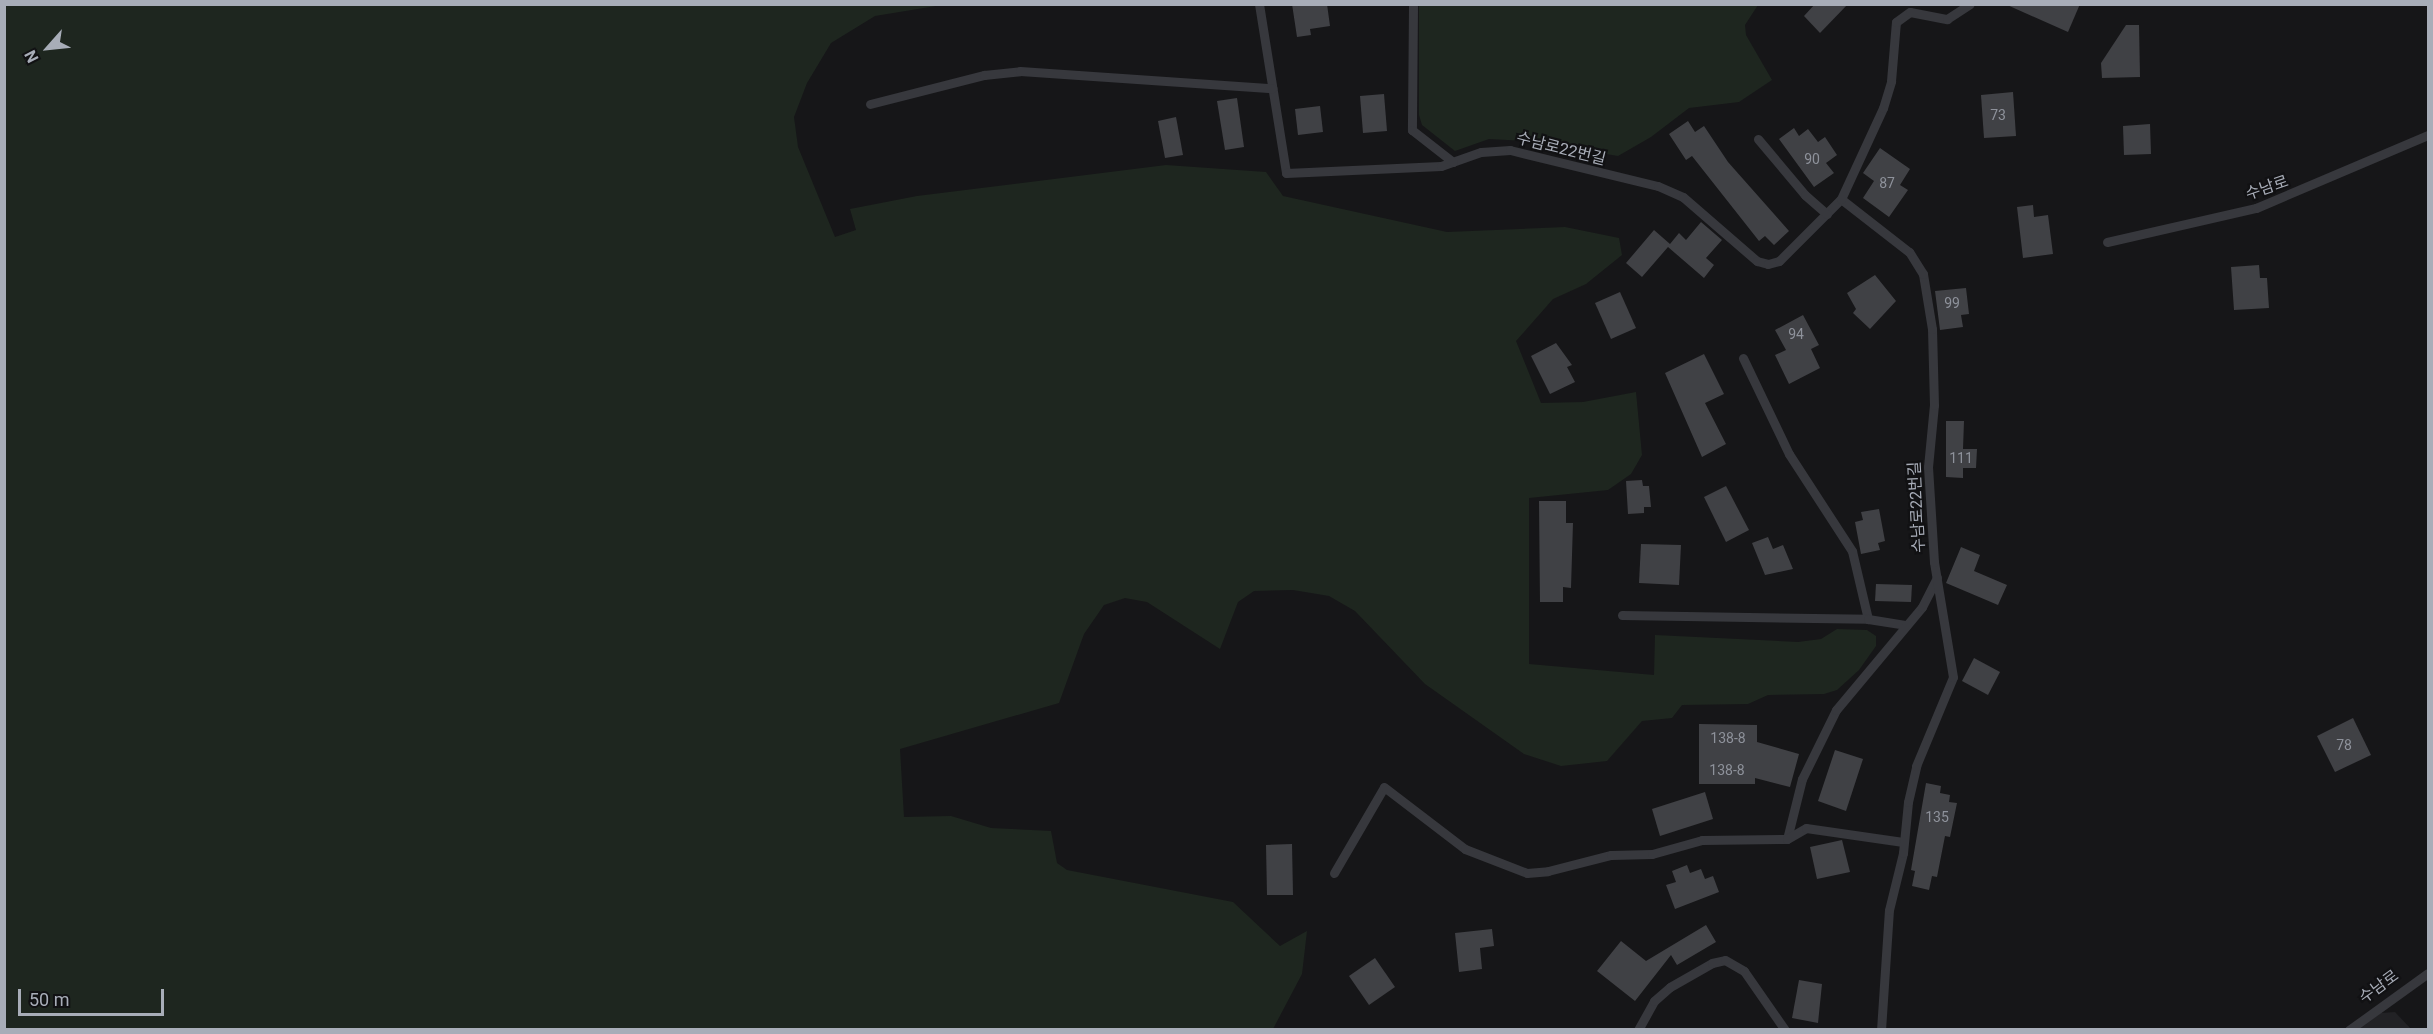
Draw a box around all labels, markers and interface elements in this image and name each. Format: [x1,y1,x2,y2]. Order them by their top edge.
north arrow [18,18,78,78]
text: N [20,47,43,66]
house number: 73 [1990,107,2006,123]
street label: 수남로22번길 [1514,129,1608,169]
house number: 90 [1804,151,1820,167]
street label: 수남로 [2243,172,2291,204]
house number: 87 [1879,175,1895,191]
house number: 99 [1944,295,1960,311]
house number: 94 [1788,326,1804,342]
house number: 111 [1949,450,1973,466]
street label: 수남로22번길 [1905,461,1929,553]
house number: 138-8 [1710,730,1746,746]
house number: 78 [2336,737,2352,753]
house number: 138-8 [1709,762,1745,778]
house number: 135 [1925,809,1949,825]
street label: 수남로 [2355,966,2403,1008]
scale bar [21,977,166,1015]
text: 50 m [29,989,69,1010]

